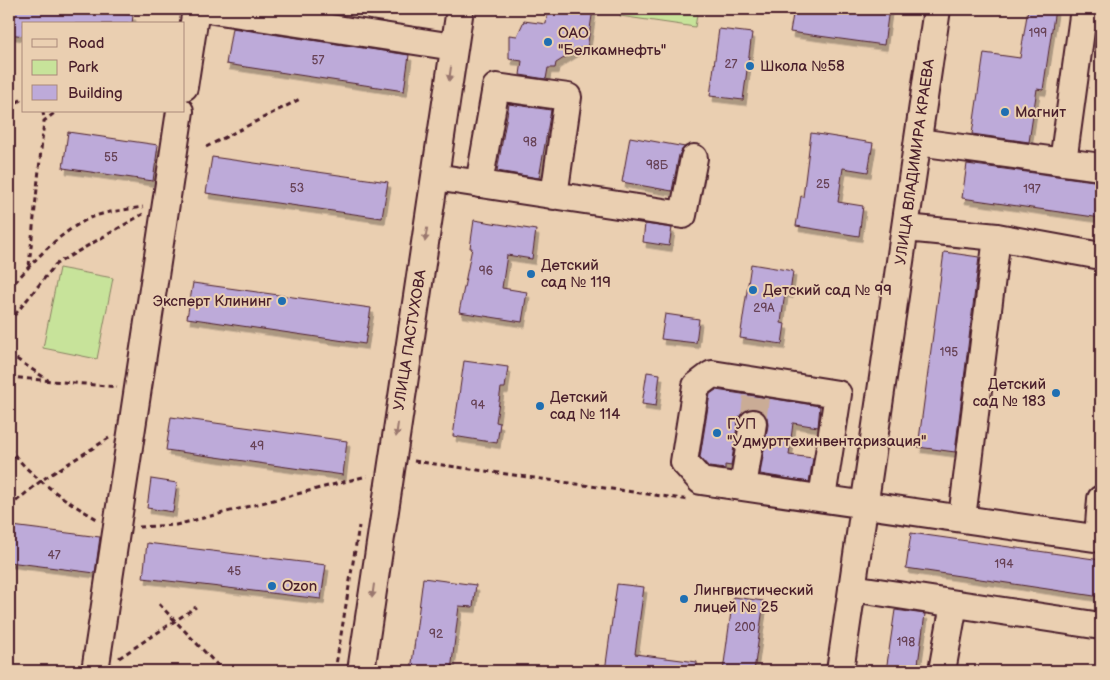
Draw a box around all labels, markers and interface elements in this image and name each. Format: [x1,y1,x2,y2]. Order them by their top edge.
legend [22,22,185,112]
place label: ОАО "Белкамнефть" [558,24,666,60]
house number: 199 [1029,26,1047,41]
text: Road [68,34,104,53]
marker: ОАО "Белкамнефть" [542,36,554,48]
house number: 57 [312,53,324,68]
house number: 27 [725,57,738,72]
place label: Школа №58 [760,57,845,76]
street label: УЛИЦА ВЛАДИМИРА КРАЕВА [891,57,939,266]
text: Park [68,58,99,77]
marker: Школа №58 [744,60,756,72]
one-way arrow [446,67,454,83]
text: Building [68,84,123,103]
place label: Магнит [1015,103,1066,122]
marker: Магнит [999,106,1011,118]
house number: 98 [523,135,537,150]
house number: 55 [104,150,118,165]
house number: 98Б [646,158,669,173]
house number: 25 [816,177,830,192]
house number: 53 [290,181,304,196]
house number: 197 [1023,182,1041,197]
one-way arrow [422,227,430,243]
place label: Детский сад № 119 [541,256,611,292]
house number: 96 [479,264,493,279]
street label: УЛИЦА ПАСТУХОВА [389,267,431,412]
marker: Детский сад № 119 [525,268,537,280]
place label: Детский сад № 99 [763,281,892,300]
marker: Детский сад № 99 [747,284,759,296]
place label: Эксперт Клининг [153,292,272,311]
marker: Эксперт Клининг [276,295,288,307]
house number: 29А [753,301,775,316]
house number: 195 [940,345,958,360]
place label: Детский сад № 183 [973,375,1046,411]
marker: Детский сад № 183 [1050,387,1062,399]
place label: Детский сад № 114 [550,388,620,424]
house number: 94 [471,398,486,413]
marker: Детский сад № 114 [534,400,546,412]
place label: ГУП "Удмурттехинвентаризация" [727,415,927,451]
one-way arrow [393,423,401,439]
marker: ГУП "Удмурттехинвентаризация" [711,427,723,439]
house number: 49 [250,439,264,454]
house number: 47 [47,548,61,563]
house number: 194 [995,557,1014,572]
house number: 45 [227,564,241,579]
place label: Ozon [282,577,317,596]
marker: Ozon [266,580,278,592]
place label: Лингвистический лицей № 25 [693,581,814,617]
one-way arrow [369,583,377,599]
marker: Лингвистический лицей № 25 [678,593,690,605]
house number: 200 [734,620,756,635]
house number: 92 [429,627,443,642]
house number: 198 [897,635,915,650]

